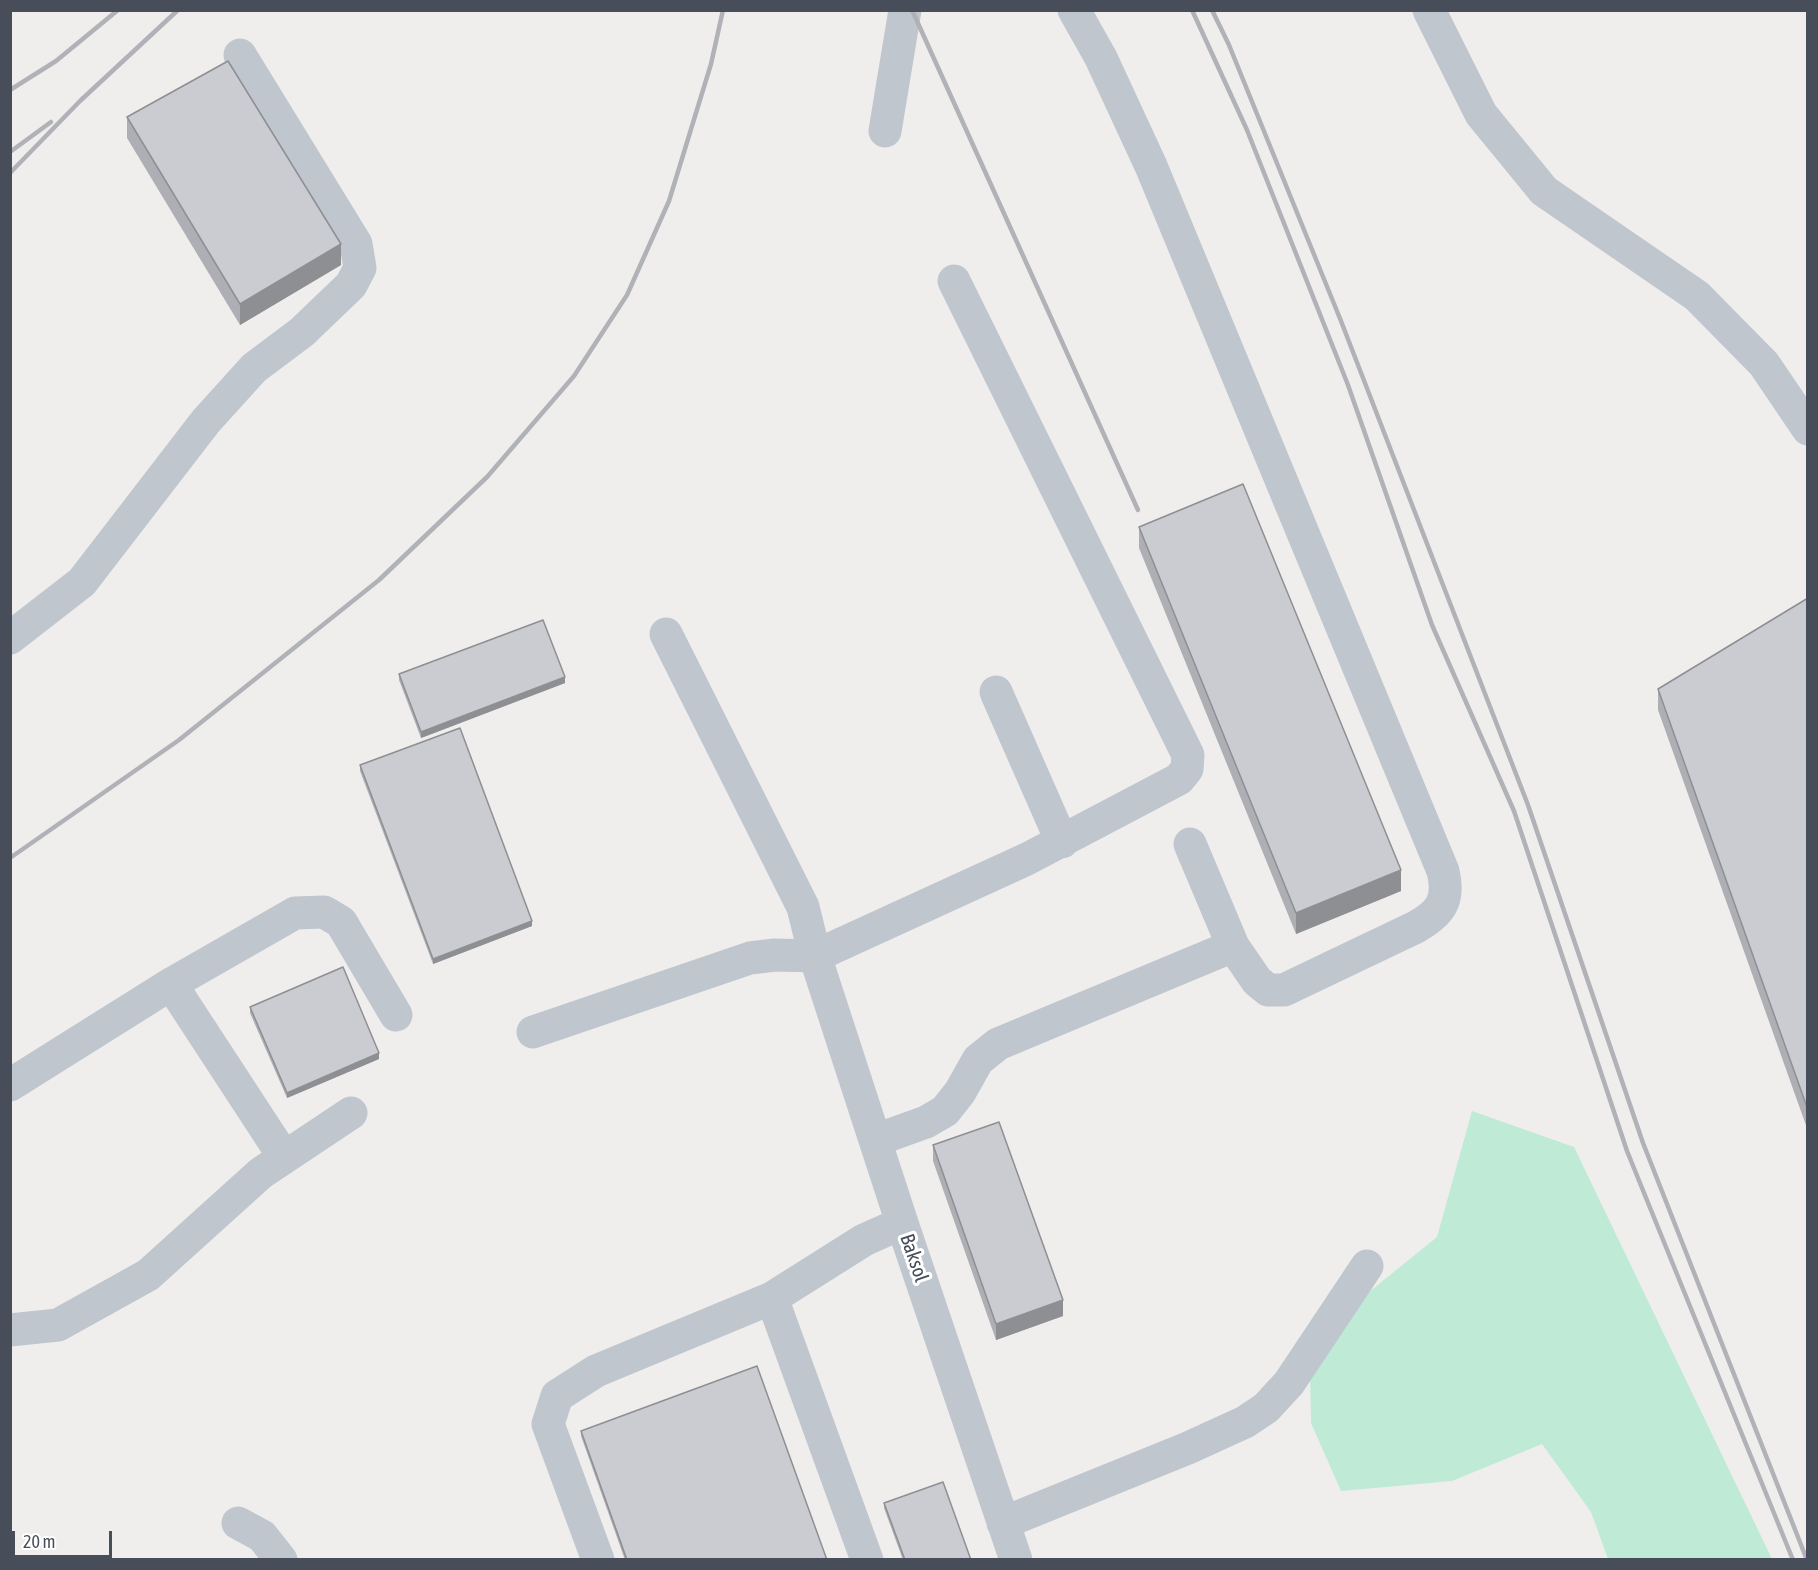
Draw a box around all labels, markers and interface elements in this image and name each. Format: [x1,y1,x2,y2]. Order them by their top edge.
street label: Baksol [895,1231,933,1285]
scale bar [15,1519,116,1557]
text: 20 m [23,1531,55,1552]

